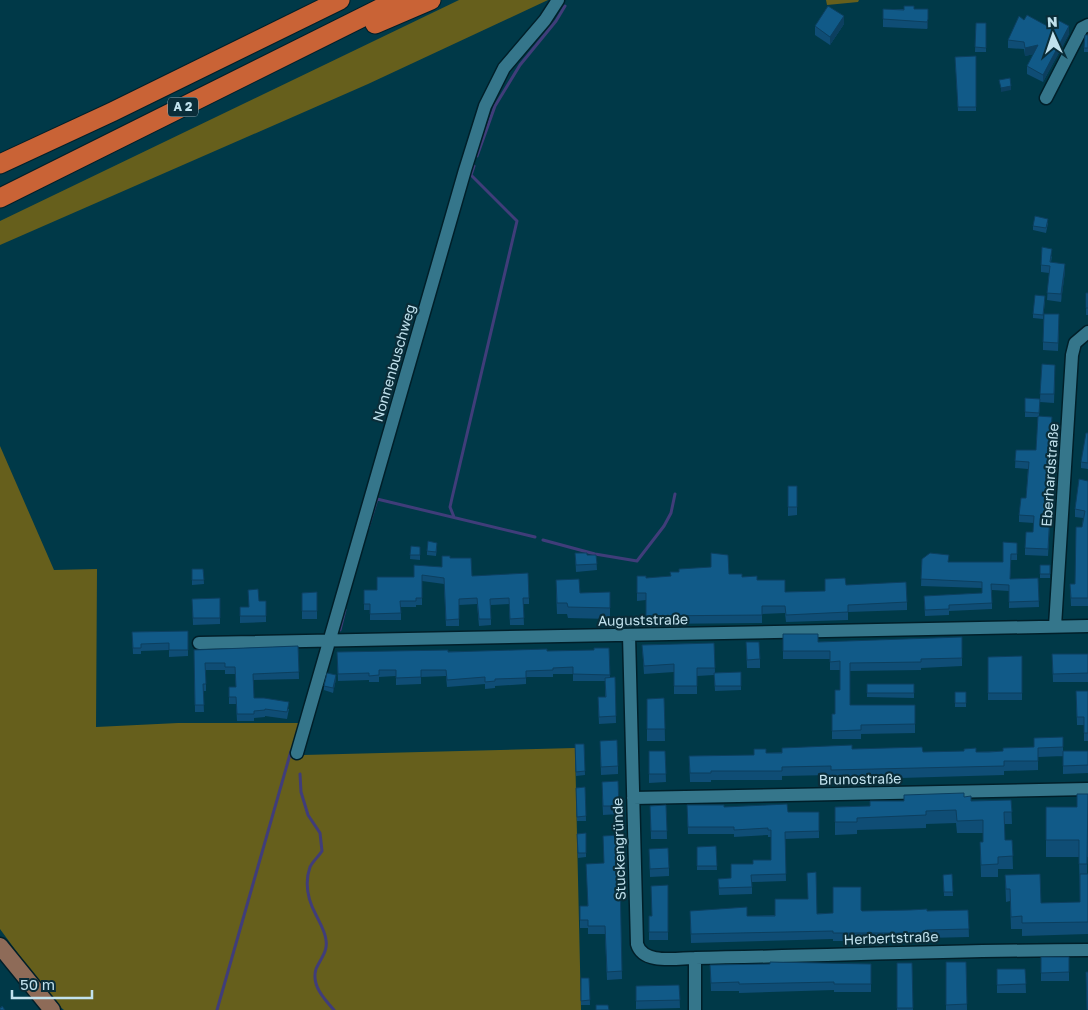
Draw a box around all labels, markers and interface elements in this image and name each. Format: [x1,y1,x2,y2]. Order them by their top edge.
north arrow [1028,10,1078,60]
text: N [1047,13,1058,30]
road number: A 2 [168,98,198,116]
street label: Nonnenbuschweg [369,302,418,424]
street label: Eberhardstraße [1037,423,1062,527]
street label: Auguststraße [598,610,688,629]
street label: Brunostraße [818,769,902,788]
street label: Stuckengründe [608,797,629,901]
street label: Herbertstraße [843,927,939,948]
scale bar [12,968,92,1000]
text: 50 m [20,975,55,993]

